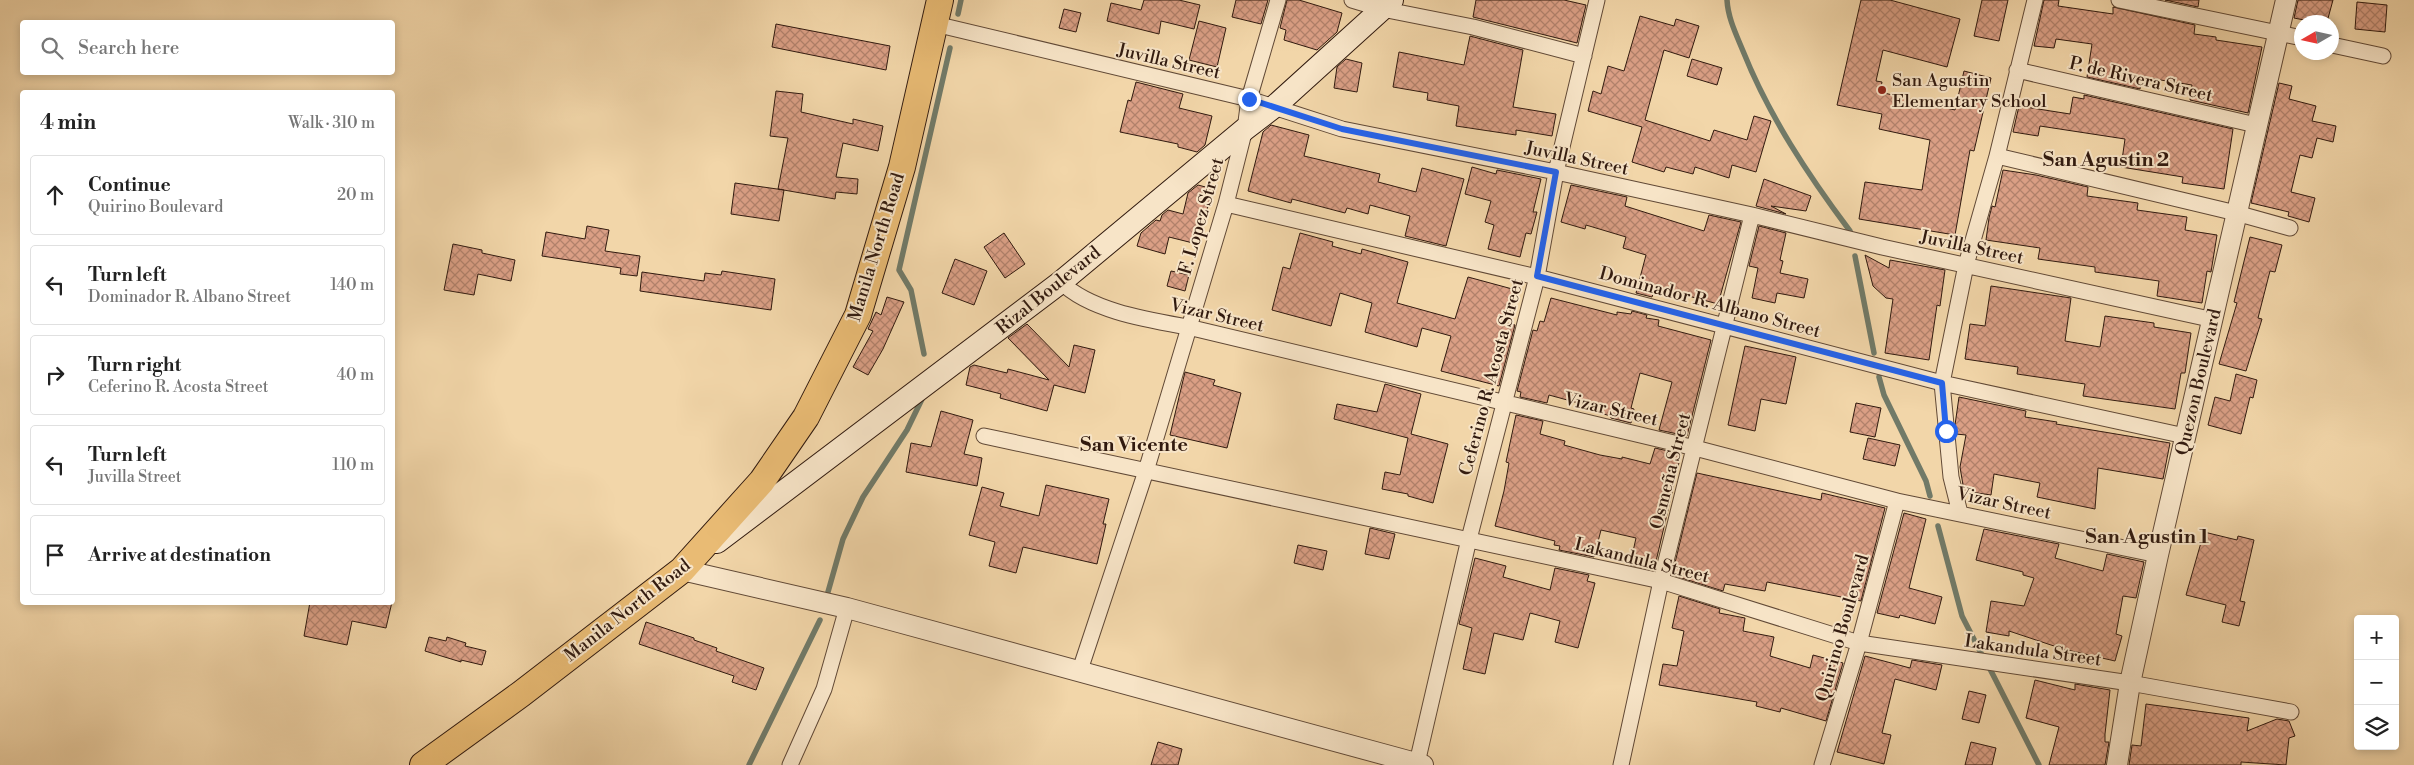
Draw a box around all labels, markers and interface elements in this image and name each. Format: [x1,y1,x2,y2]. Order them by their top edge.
north arrow [2294,15,2339,60]
search box [20,20,395,75]
icon: search [38,34,66,62]
text: Search here [78,36,179,60]
street label: Juvilla Street [1114,38,1223,85]
street label: P. de Rivera Street [2067,52,2216,107]
place label: San Agustin Elementary School [1892,69,2047,113]
marker: San Agustin Elementary School [1876,84,1888,96]
route end [1238,88,1261,111]
text: 4 min [40,110,96,136]
text: Walk · 310 m [288,113,375,133]
street label: Juvilla Street [1522,136,1631,181]
district label: San Agustin 2 [2043,148,2169,173]
street label: F. Lopez Street [1174,154,1229,277]
street label: Manila North Road [843,169,910,324]
text: Continue [88,173,171,197]
icon: ahead [41,181,69,209]
text: 20 m [337,185,374,205]
text: Quirino Boulevard [88,197,223,217]
street label: Juvilla Street [1917,225,2026,270]
street label: Rizal Boulevard [991,241,1106,340]
street label: Dominador R. Albano Street [1597,262,1824,343]
text: Turn left [88,263,167,287]
icon: left [41,271,69,299]
text: 140 m [330,275,374,295]
street label: Ceferino R. Acosta Street [1454,276,1529,478]
text: Dominador R. Albano Street [88,287,291,307]
street label: Vizar Street [1167,293,1267,338]
street label: Quezon Boulevard [2170,306,2227,458]
text: Turn right [88,353,181,377]
icon: right [41,361,69,389]
text: 40 m [337,365,374,385]
text: Ceferino R. Acosta Street [88,377,268,397]
street label: Vizar Street [1561,387,1661,432]
street label: Osmeña Street [1645,410,1696,532]
route start [1935,420,1958,443]
district label: San Vicente [1080,433,1188,458]
text: Turn left [88,443,167,467]
icon: left [41,451,69,479]
text: 110 m [332,455,374,475]
text: Juvilla Street [88,467,182,487]
street label: Vizar Street [1954,482,2054,525]
district label: San Agustin 1 [2085,525,2209,550]
street label: Lakandula Street [1572,533,1712,589]
icon: arrive [41,541,69,569]
text: Arrive at destination [88,543,271,567]
street label: Quirino Boulevard [1810,551,1875,704]
street label: Manila North Road [559,553,696,667]
map controls [2354,615,2399,750]
button: + [2354,615,2399,660]
street label: Lakandula Street [1963,629,2104,672]
button: − [2354,660,2399,705]
button: layers [2354,705,2399,750]

